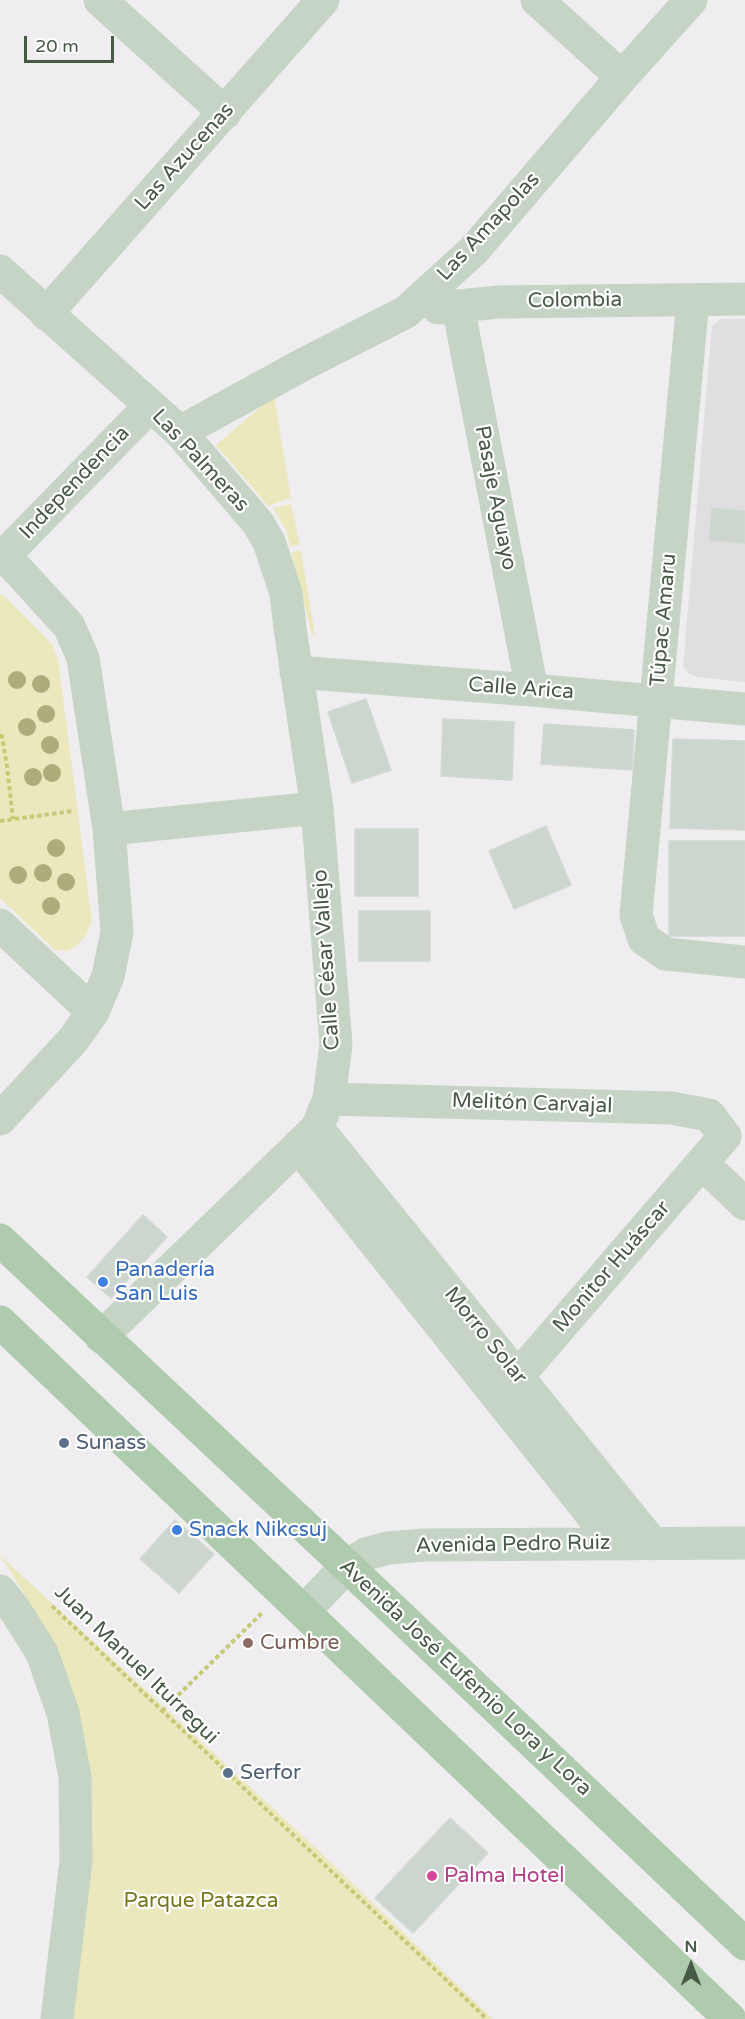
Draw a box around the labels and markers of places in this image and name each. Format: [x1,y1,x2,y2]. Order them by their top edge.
place label: Panadería San Luis [115,1257,215,1307]
marker: Panadería San Luis [96,1275,110,1289]
place label: Sunass [76,1430,146,1456]
marker: Sunass [57,1436,71,1450]
place label: Snack Nikcsuj [189,1517,327,1543]
marker: Snack Nikcsuj [170,1523,184,1537]
place label: Cumbre [260,1630,339,1656]
marker: Cumbre [241,1636,255,1650]
place label: Serfor [240,1760,301,1786]
marker: Serfor [221,1766,235,1780]
place label: Palma Hotel [444,1863,564,1889]
marker: Palma Hotel [425,1869,439,1883]

